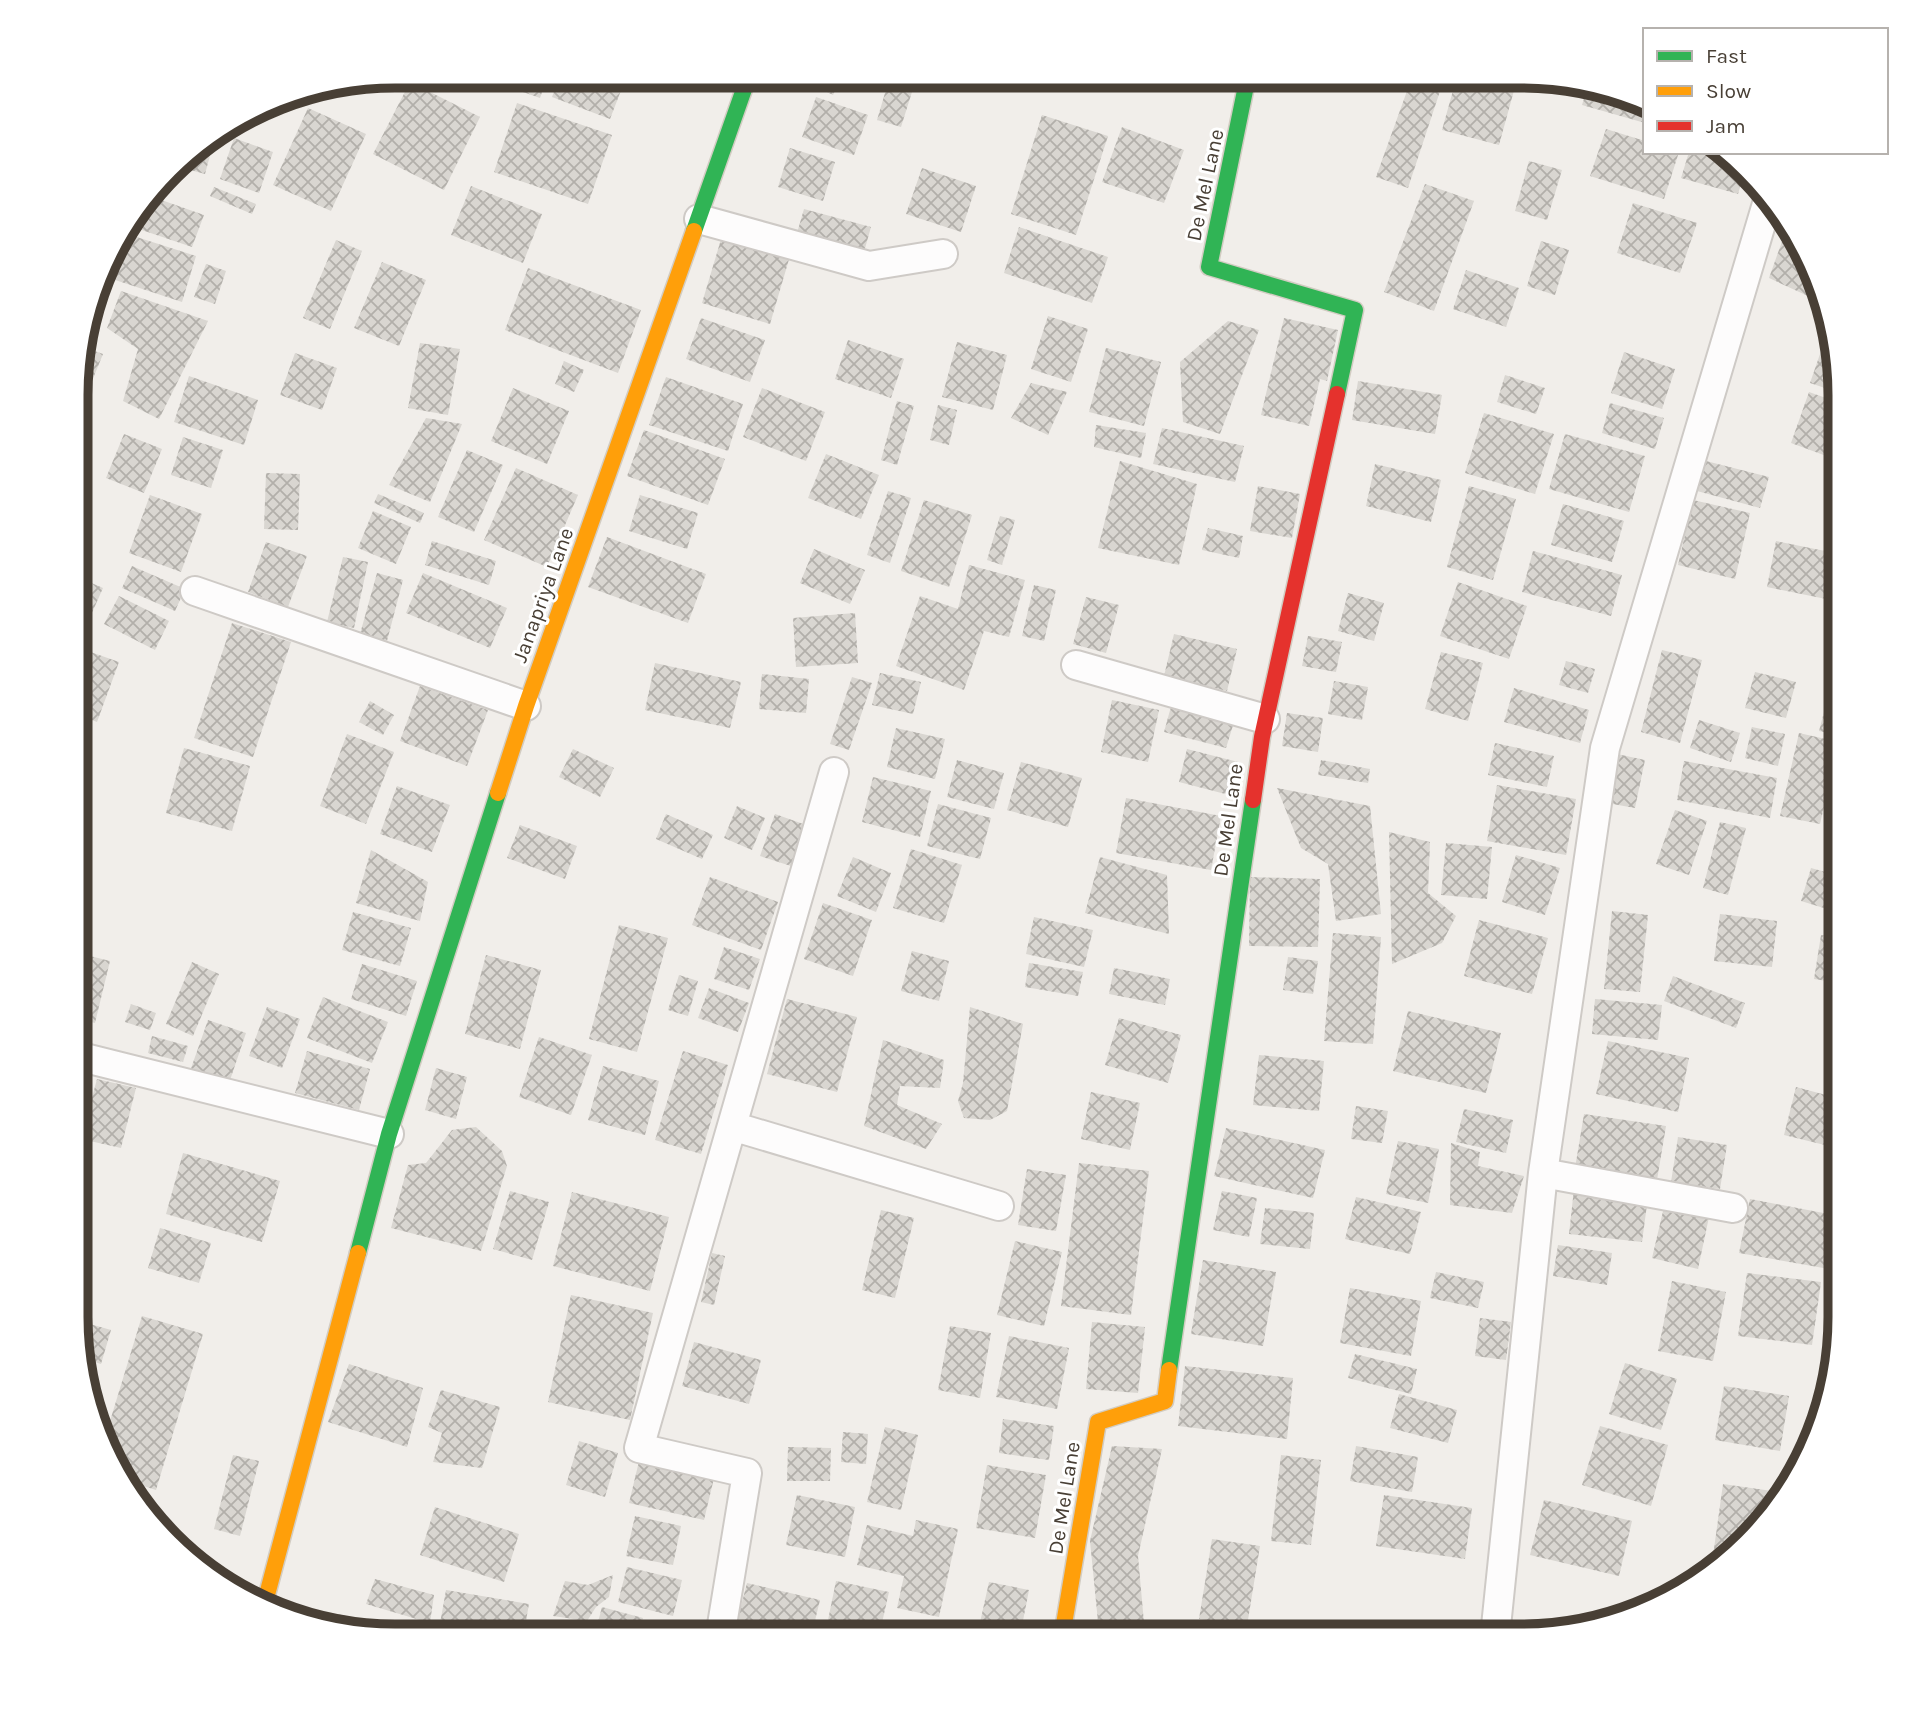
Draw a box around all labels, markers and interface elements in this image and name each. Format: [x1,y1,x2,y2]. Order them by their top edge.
legend [1643,28,1888,154]
text: Fast [1706,44,1747,68]
text: Slow [1706,79,1751,103]
text: Jam [1706,114,1746,138]
street label: De Mel Lane [1181,127,1229,243]
street label: Janapriya Lane [508,524,578,666]
street label: De Mel Lane [1208,762,1248,878]
street label: De Mel Lane [1043,1440,1085,1556]

